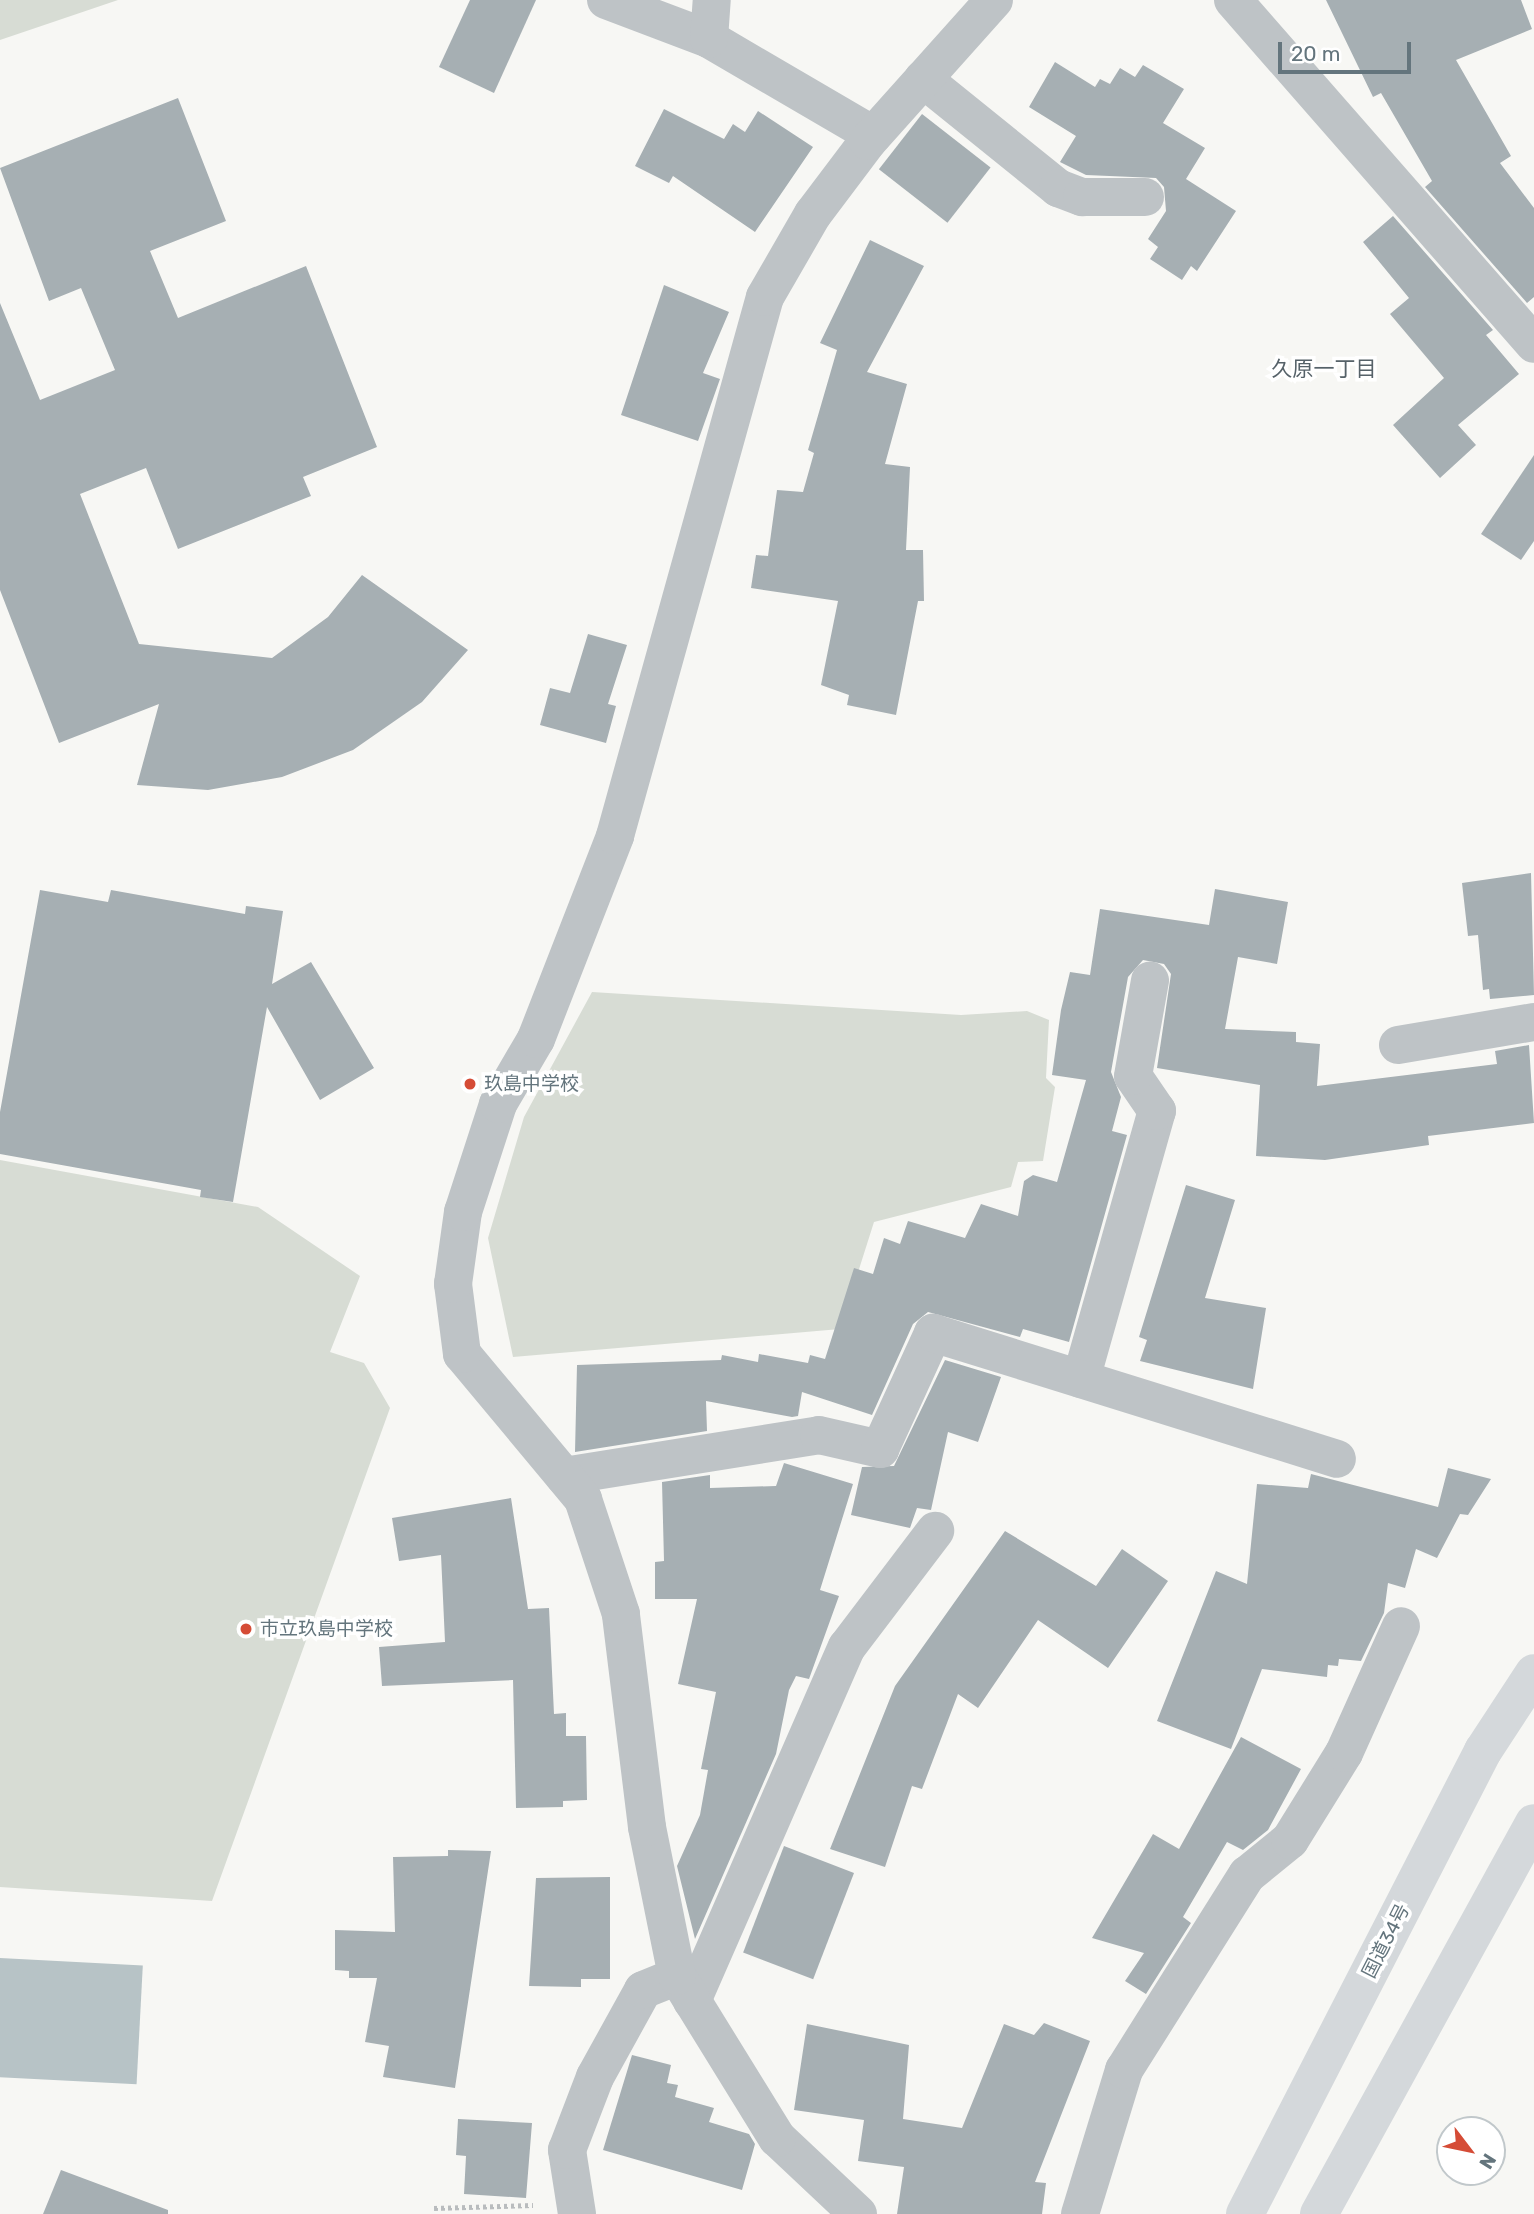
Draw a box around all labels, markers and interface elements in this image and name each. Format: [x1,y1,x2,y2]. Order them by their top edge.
scale bar [1282,28,1415,72]
text: 20 m [1291,41,1340,66]
district label: 久原一丁目 [1272,356,1376,382]
place label: 玖島中学校 [484,1073,579,1095]
marker: 玖島中学校 [462,1076,478,1092]
place label: 市立玖島中学校 [260,1618,393,1640]
marker: 市立玖島中学校 [238,1621,254,1637]
street label: 国道34号 [1358,1900,1414,1982]
north arrow [1436,2116,1506,2186]
text: N [1474,2149,1501,2173]

